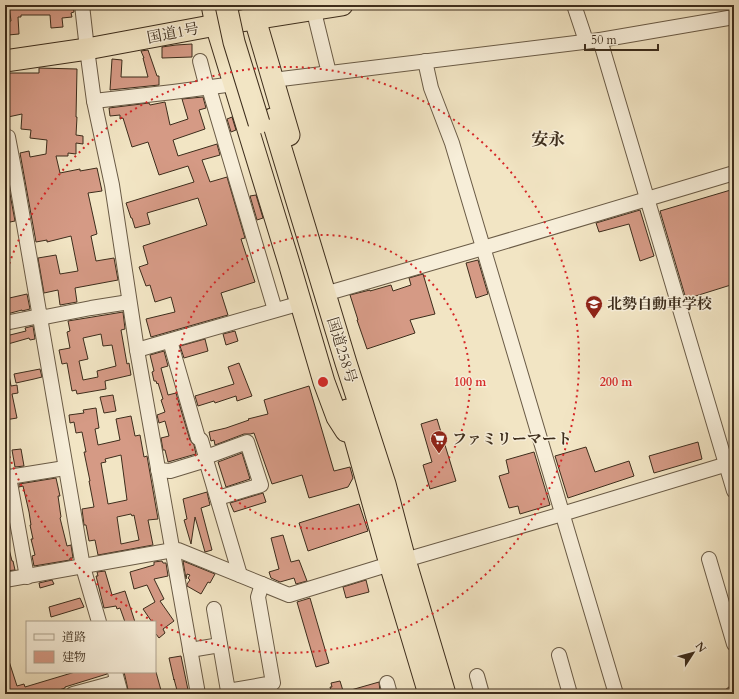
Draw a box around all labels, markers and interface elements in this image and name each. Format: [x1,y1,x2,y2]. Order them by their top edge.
street label: 国道1号 [145,18,201,48]
scale bar [585,26,658,52]
text: 50 m [591,32,618,48]
district label: 安永 [531,128,565,151]
school or university icon: 北勢自動車学校 [584,294,604,319]
place label: 北勢自動車学校 [607,294,712,314]
street label: 国道258号 [322,315,362,385]
text: 100 m [454,374,487,390]
text: 200 m [600,374,633,390]
centre of rings [316,375,330,389]
supermarket icon: ファミリーマート [429,429,449,454]
place label: ファミリーマート [452,429,572,449]
legend [26,621,156,673]
text: 道路 [62,629,86,645]
north arrow [673,633,713,673]
text: N [692,639,710,656]
text: 建物 [62,649,86,665]

